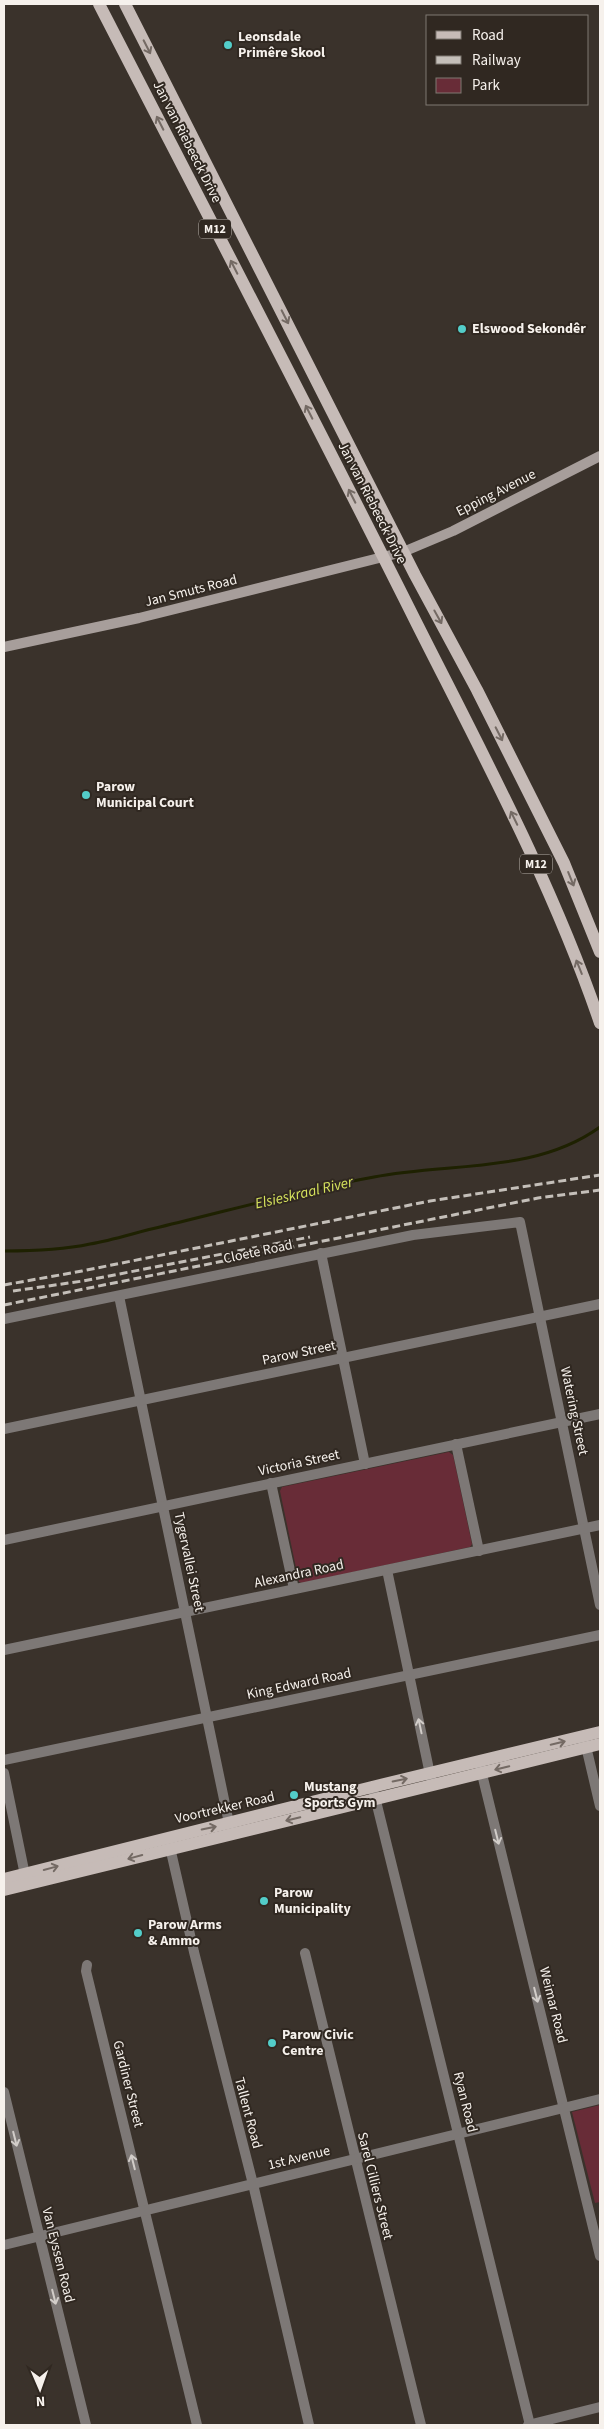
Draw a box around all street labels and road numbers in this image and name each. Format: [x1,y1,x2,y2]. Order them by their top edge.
street label: Jan van Riebeeck Drive [148,78,226,206]
road number: M12 [199,220,231,238]
street label: Jan van Riebeeck Drive [333,439,411,567]
street label: Epping Avenue [453,464,539,522]
street label: Jan Smuts Road [143,570,239,612]
road number: M12 [520,854,552,874]
street label: Cloete Road [222,1235,294,1269]
street label: Parow Street [260,1335,338,1371]
street label: Watering Street [555,1365,593,1457]
street label: Victoria Street [257,1445,342,1481]
street label: Tygervallei Street [169,1510,209,1614]
street label: Alexandra Road [252,1555,346,1593]
street label: King Edward Road [245,1663,353,1705]
street label: Voortrekker Road [173,1787,277,1829]
street label: Weimar Road [534,1965,572,2045]
street label: Gardiner Street [108,2038,149,2130]
street label: Ryan Road [448,2070,482,2134]
street label: Tallent Road [229,2075,267,2151]
street label: Sarel Cilliers Street [352,2130,398,2242]
street label: 1st Avenue [266,2141,332,2175]
street label: Van Eyssen Road [37,2205,79,2305]

